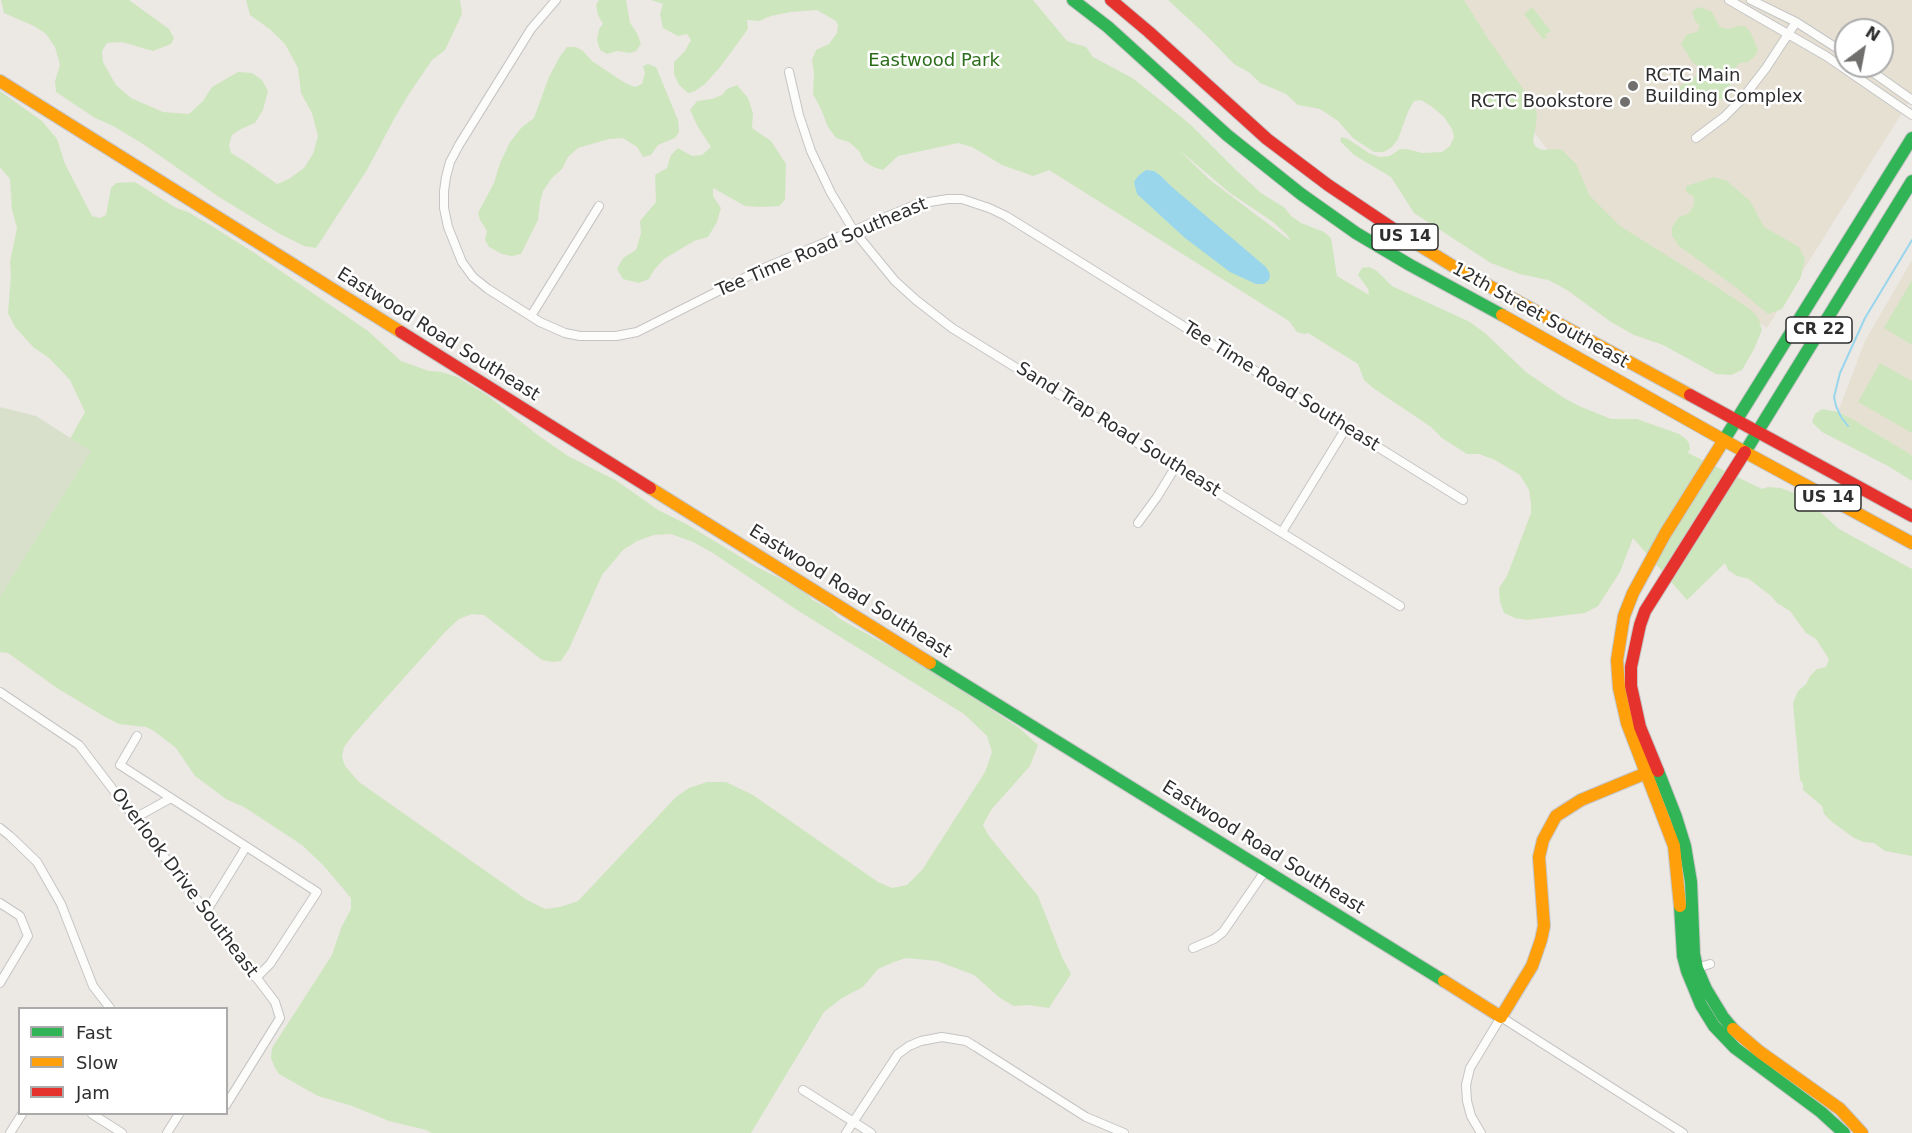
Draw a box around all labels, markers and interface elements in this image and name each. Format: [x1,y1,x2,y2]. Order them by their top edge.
north arrow [1834,18,1894,78]
text: N [1862,22,1883,46]
park label: Eastwood Park [868,50,1000,72]
place label: RCTC Main Building Complex [1645,65,1803,107]
marker: RCTC Main Building Complex [1626,79,1640,93]
place label: RCTC Bookstore [1470,91,1613,113]
marker: RCTC Bookstore [1618,95,1632,109]
street label: Tee Time Road Southeast [713,194,931,302]
road number: US 14 [1372,224,1438,250]
street label: 12th Street Southeast [1448,258,1632,374]
street label: Eastwood Road Southeast [333,264,543,406]
road number: CR 22 [1786,317,1852,343]
street label: Tee Time Road Southeast [1179,318,1383,456]
street label: Sand Trap Road Southeast [1012,358,1224,502]
road number: US 14 [1795,485,1861,511]
street label: Eastwood Road Southeast [745,521,955,663]
street label: Eastwood Road Southeast [1158,777,1368,919]
street label: Overlook Drive Southeast [106,784,262,982]
legend [18,1007,228,1115]
text: Fast [76,1022,112,1043]
text: Slow [76,1052,118,1073]
text: Jam [76,1082,110,1103]

